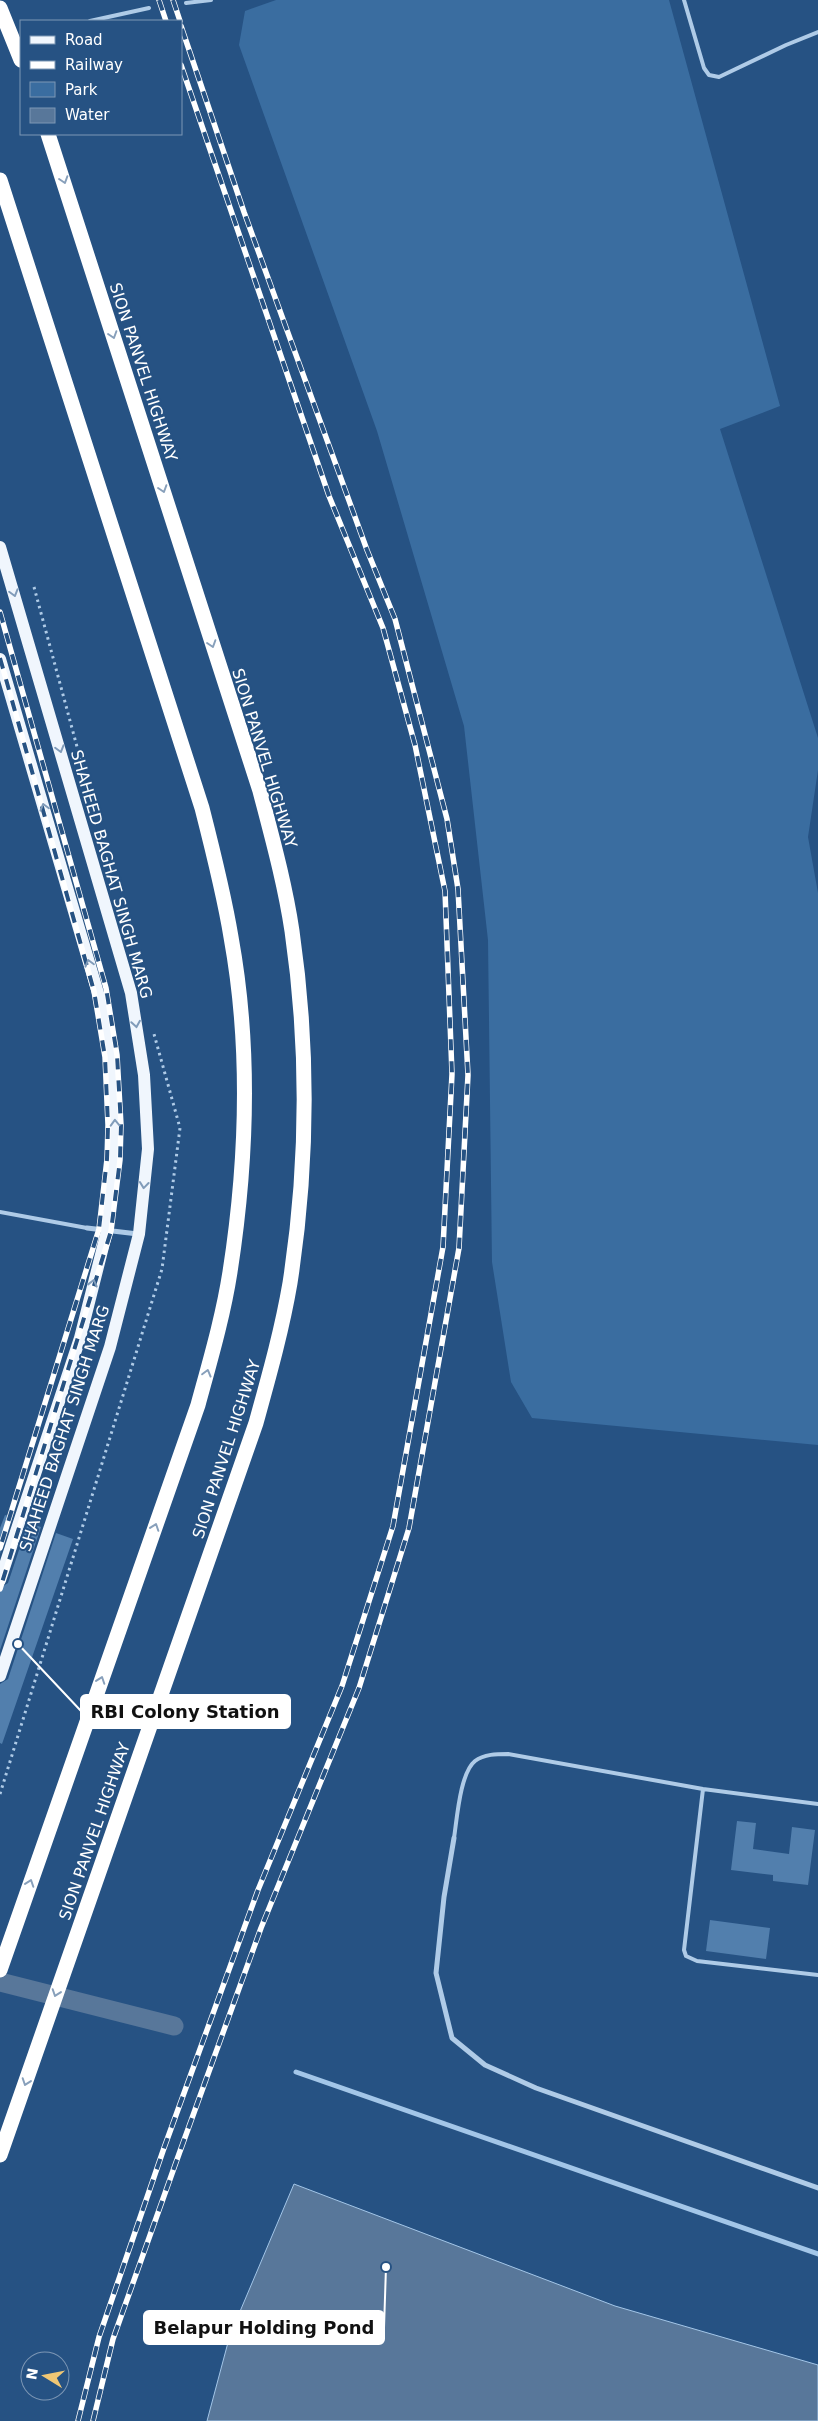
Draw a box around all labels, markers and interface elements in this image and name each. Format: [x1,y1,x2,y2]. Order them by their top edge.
legend [20,20,182,135]
text: Road [65,31,103,49]
text: Railway [65,56,123,74]
text: Park [65,81,98,99]
text: Water [65,106,110,124]
one-way arrow [58,175,68,184]
street label: SION PANVEL HIGHWAY [106,280,181,464]
one-way arrow [108,330,118,338]
one-way arrow [157,485,167,493]
one-way arrow [8,589,18,597]
one-way arrow [206,640,216,648]
street label: SION PANVEL HIGHWAY [228,666,301,850]
one-way arrow [54,745,64,753]
street label: SHAHEED BAGHAT SINGH MARG [67,747,156,1001]
one-way arrow [39,804,49,812]
one-way arrow [85,960,95,968]
one-way arrow [130,1020,141,1028]
one-way arrow [109,1119,120,1127]
one-way arrow [139,1181,150,1189]
one-way arrow [88,1280,98,1288]
street label: SHAHEED BAGHAT SINGH MARG [16,1303,113,1554]
street label: SION PANVEL HIGHWAY [189,1357,264,1541]
one-way arrow [201,1370,211,1378]
one-way arrow [149,1523,159,1532]
one-way arrow [95,1677,105,1685]
callout: RBI Colony Station [81,1695,290,1728]
text: RBI Colony Station [90,1701,280,1722]
street label: SION PANVEL HIGHWAY [55,1740,134,1923]
one-way arrow [24,1880,34,1888]
one-way arrow [52,1988,62,1996]
one-way arrow [21,2078,31,2086]
callout: Belapur Holding Pond [144,2311,384,2344]
text: Belapur Holding Pond [154,2317,374,2338]
north arrow [20,2351,70,2401]
text: N [23,2367,41,2381]

